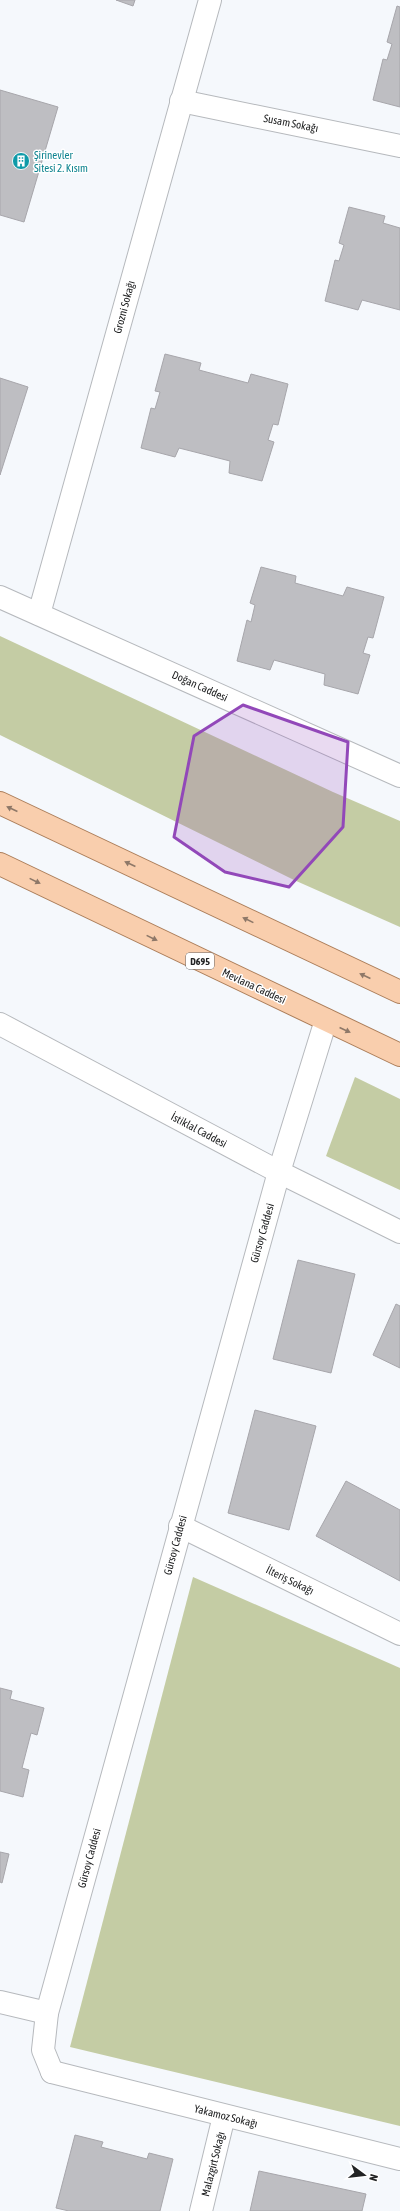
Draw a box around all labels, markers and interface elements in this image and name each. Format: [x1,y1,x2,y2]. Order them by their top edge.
street label: Susam Sokağı [263,112,319,134]
place label: Şirinevler Sitesi 2. Kısım [34,149,88,174]
building icon: Şirinevler Sitesi 2. Kısım [11,151,31,171]
street label: Grozni Sokağı [111,279,137,335]
street label: Doğan Caddesi [170,668,230,704]
one-way arrow [7,806,18,812]
one-way arrow [124,861,136,867]
one-way arrow [29,878,41,884]
one-way arrow [242,917,253,923]
one-way arrow [146,935,158,941]
road number: D695 [186,953,214,969]
street label: Mevlana Caddesi [220,966,288,1006]
one-way arrow [359,973,370,979]
one-way arrow [340,1027,351,1033]
street label: İstiklal Caddesi [169,1110,229,1150]
street label: Gürsoy Caddesi [248,1202,276,1264]
street label: Gürsoy Caddesi [161,1514,189,1576]
street label: İlteriş Sokağı [264,1563,316,1597]
street label: Gürsoy Caddesi [75,1827,103,1889]
street label: Yakamoz Sokağı [193,2102,259,2130]
street label: Malazgirt Sokağı [199,2130,227,2198]
north arrow [344,2155,384,2195]
text: N [367,2173,380,2182]

